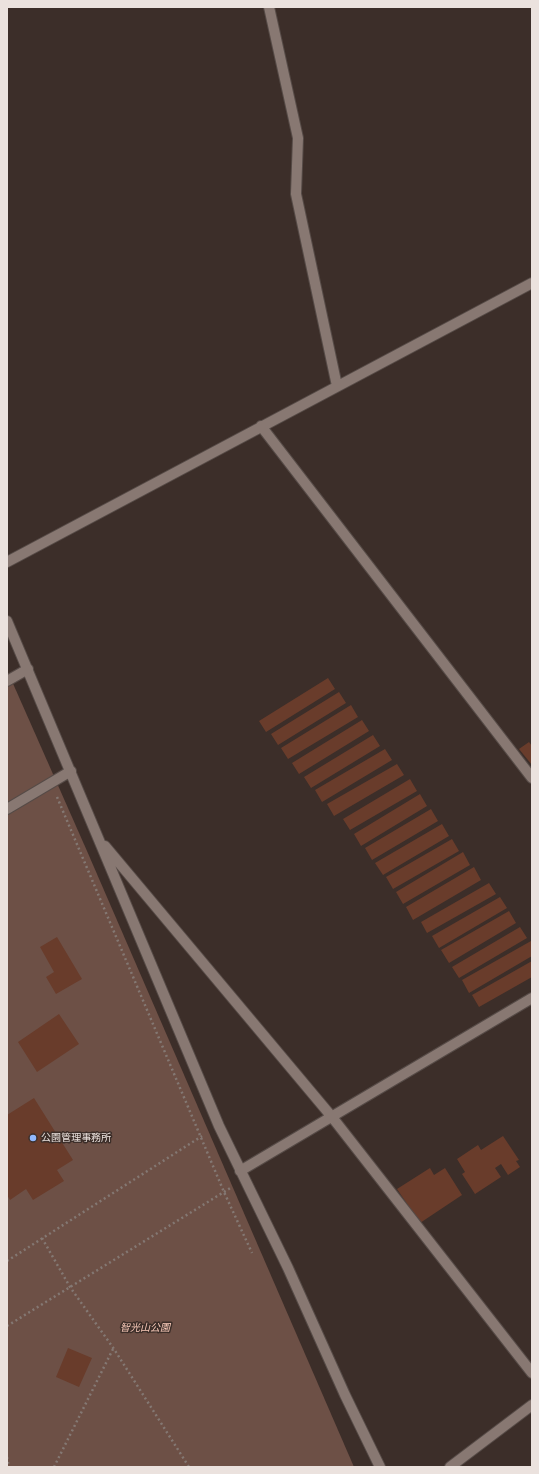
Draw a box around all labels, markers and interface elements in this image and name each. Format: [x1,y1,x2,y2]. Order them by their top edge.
place label: 公園管理事務所 [41,1132,111,1144]
marker: 公園管理事務所 [28,1133,38,1143]
park label: 智光山公園 [120,1322,170,1334]

